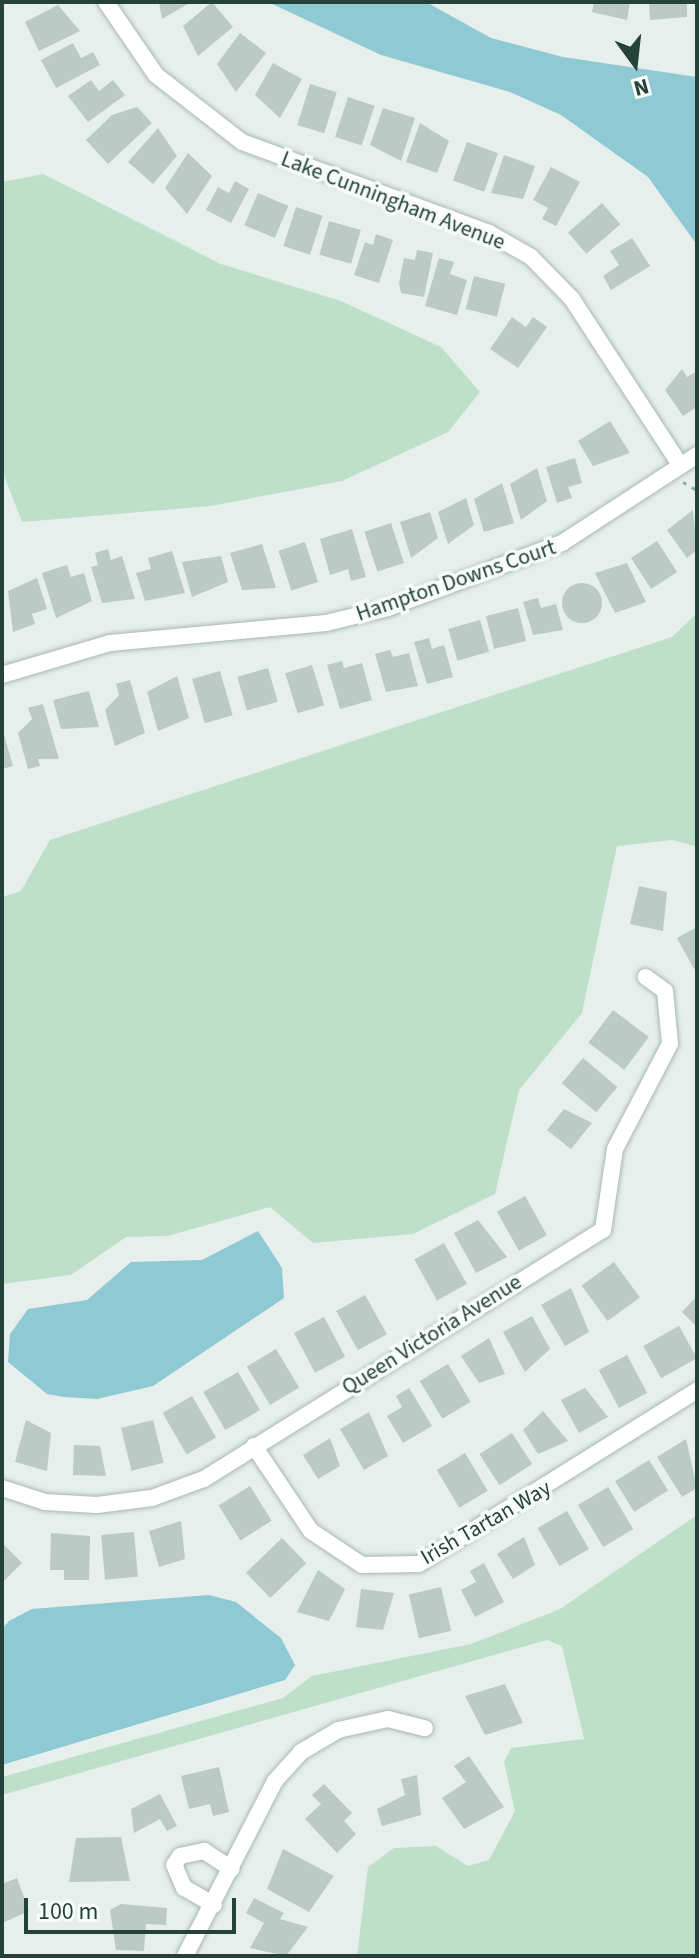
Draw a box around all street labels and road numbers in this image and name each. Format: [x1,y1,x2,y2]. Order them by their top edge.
street label: Lake Cunningham Avenue [277,146,509,256]
street label: Hampton Downs Court [353,534,559,628]
street label: Queen Victoria Avenue [337,1269,527,1401]
street label: Irish Tartan Way [416,1475,556,1571]

